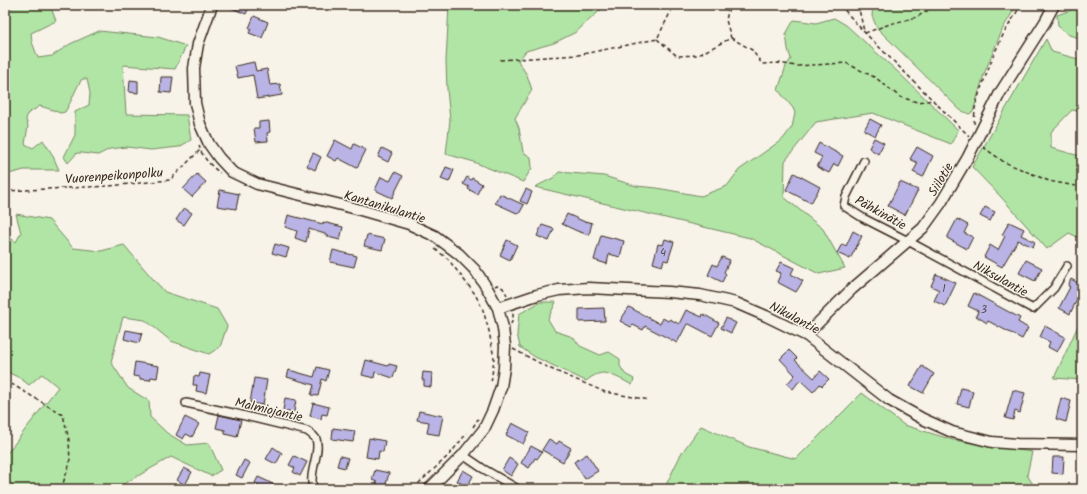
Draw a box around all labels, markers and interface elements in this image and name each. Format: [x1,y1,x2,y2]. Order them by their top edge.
street label: Siilotie [923,159,960,201]
street label: Vuorenpeikonpolku [65,163,164,190]
street label: Kantanikulantie [341,185,428,230]
street label: Pähkinätie [851,190,910,236]
house number: 4 [660,244,666,262]
street label: Niksulantie [969,256,1032,303]
house number: 1 [942,280,946,298]
street label: Nikulantie [765,296,823,340]
house number: 3 [981,301,987,319]
street label: Malmiojantie [233,392,305,429]

